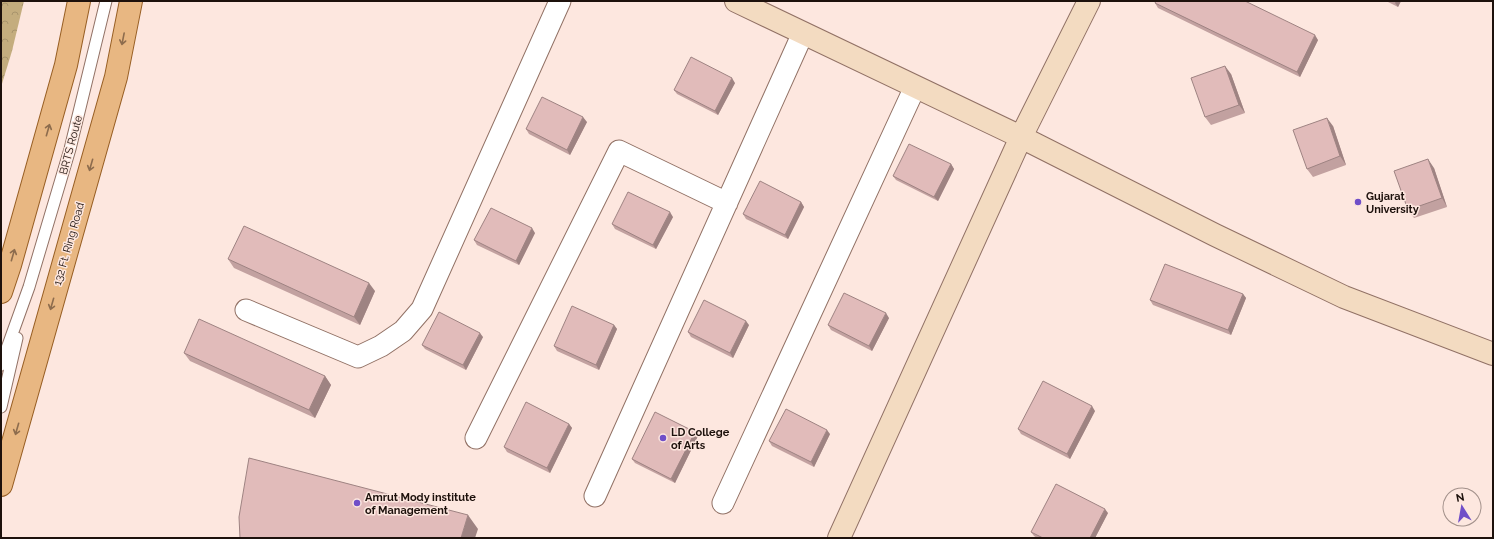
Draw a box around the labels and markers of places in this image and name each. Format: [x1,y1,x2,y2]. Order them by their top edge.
place label: Gujarat University [1366,190,1419,216]
marker: Gujarat University [1353,197,1363,207]
place label: LD College of Arts [671,426,730,452]
marker: LD College of Arts [658,433,668,443]
place label: Amrut Mody institute of Management [365,491,476,517]
marker: Amrut Mody institute of Management [352,498,362,508]

